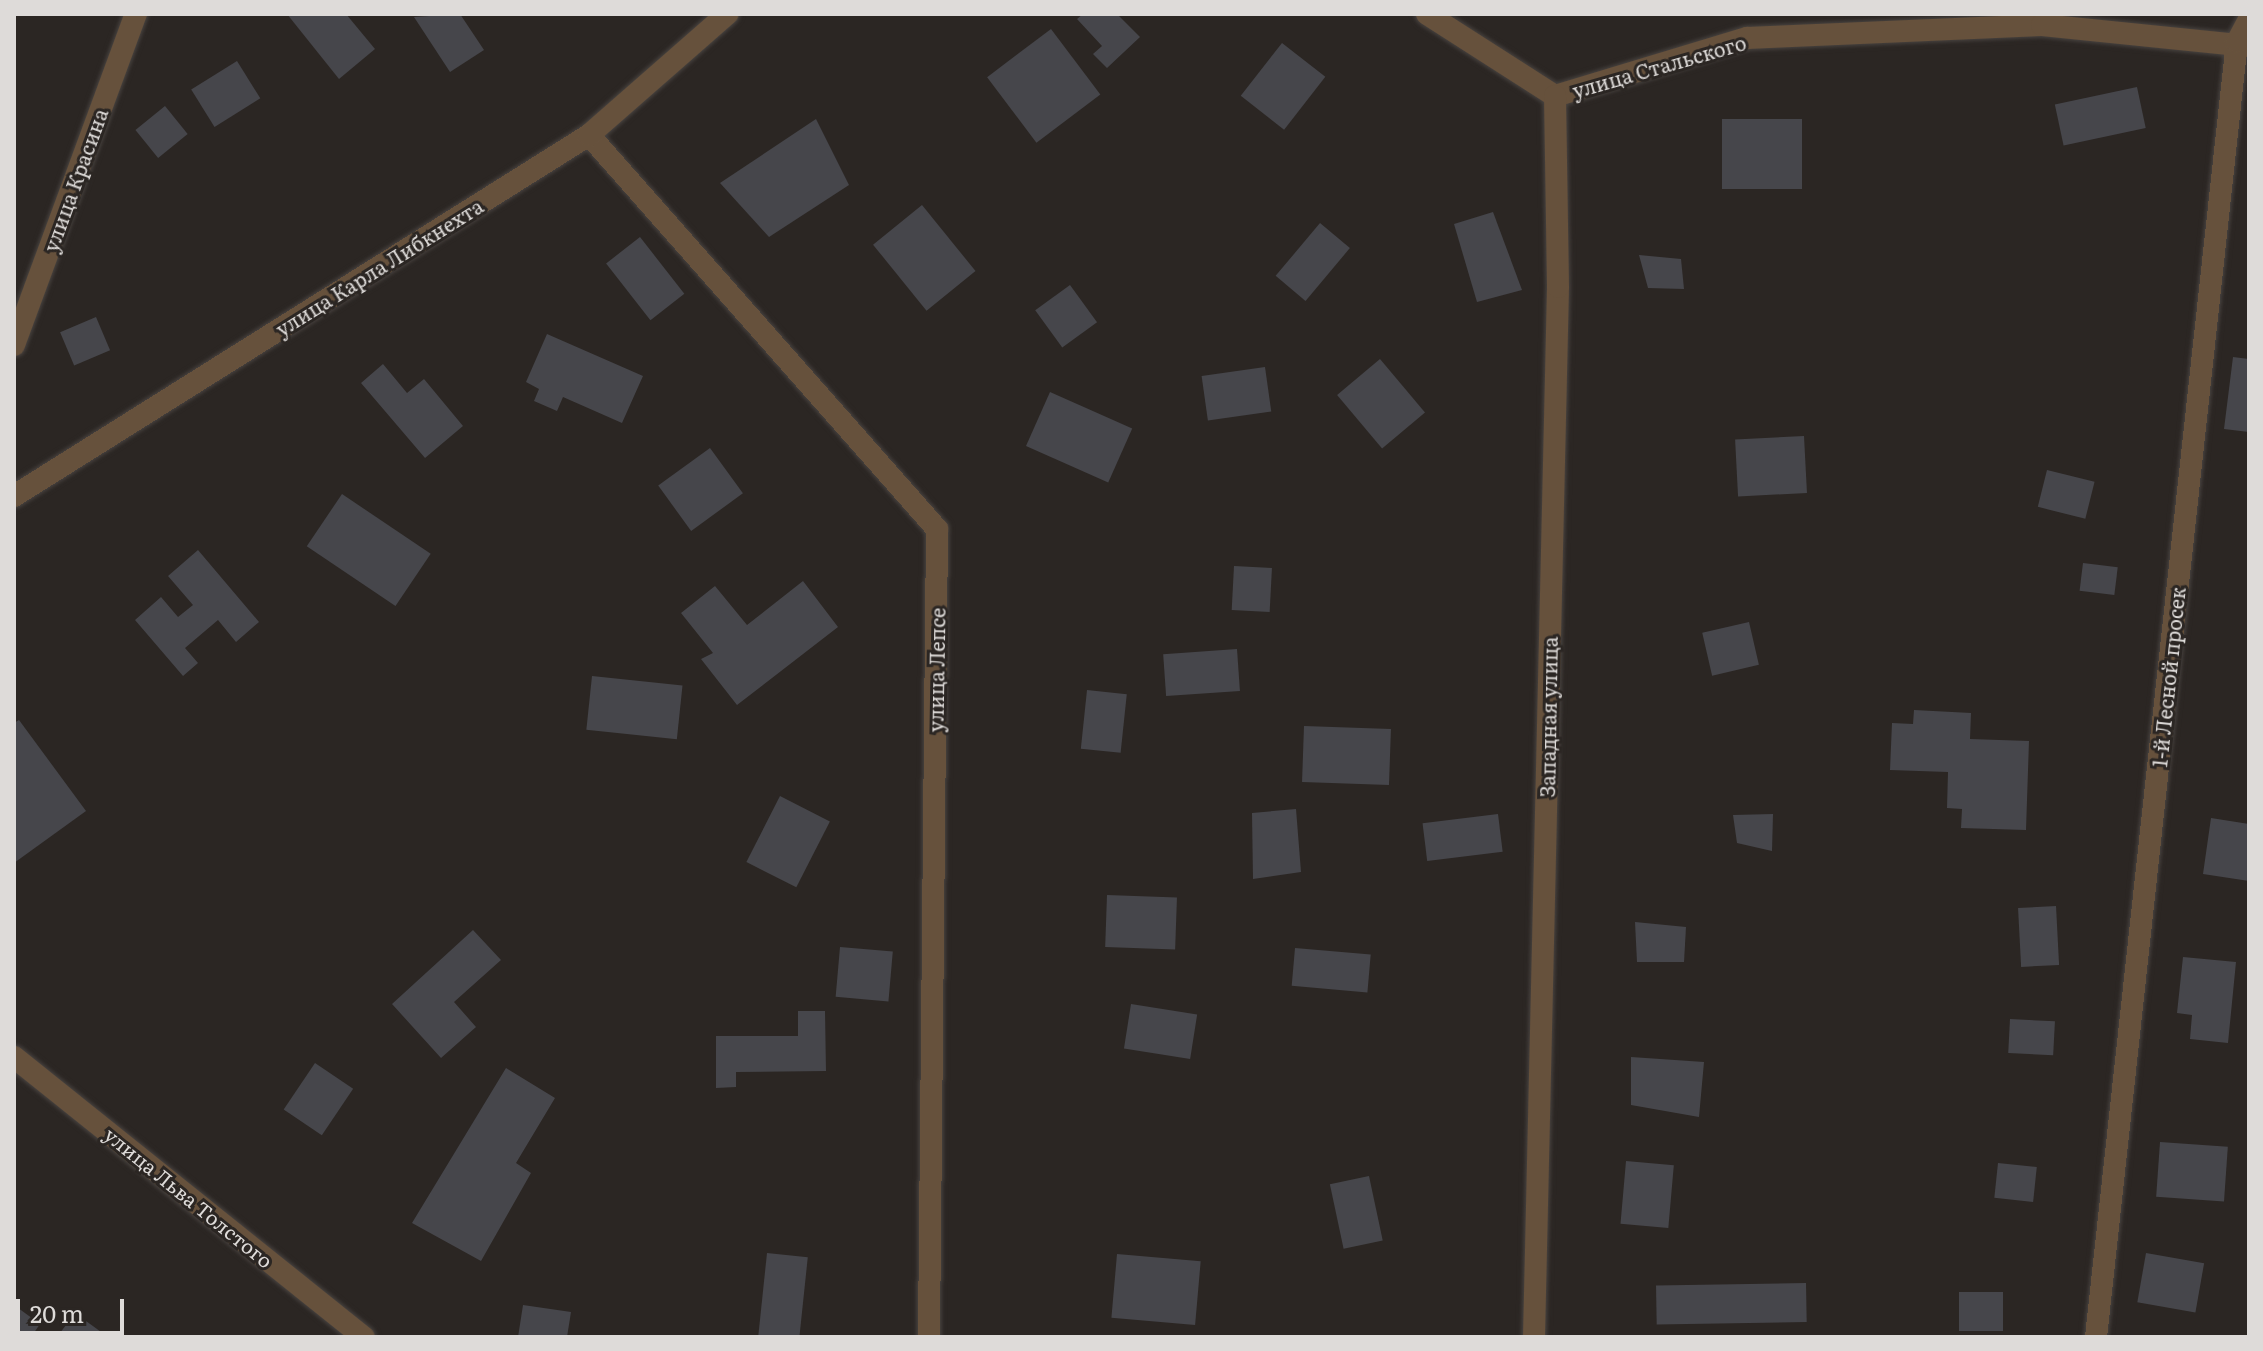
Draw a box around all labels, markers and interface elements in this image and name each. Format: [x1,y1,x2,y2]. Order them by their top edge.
street label: улица Стальского [1569,30,1749,102]
street label: улица Красина [38,105,112,255]
street label: улица Карла Либкнехта [271,193,487,341]
street label: 1-й Лесной просек [2147,586,2189,768]
street label: улица Лепсе [923,608,949,732]
street label: Западная улица [1535,636,1561,798]
street label: улица Льва Толстого [100,1122,278,1272]
scale bar [20,1283,128,1333]
text: 20 m [30,1295,84,1330]

